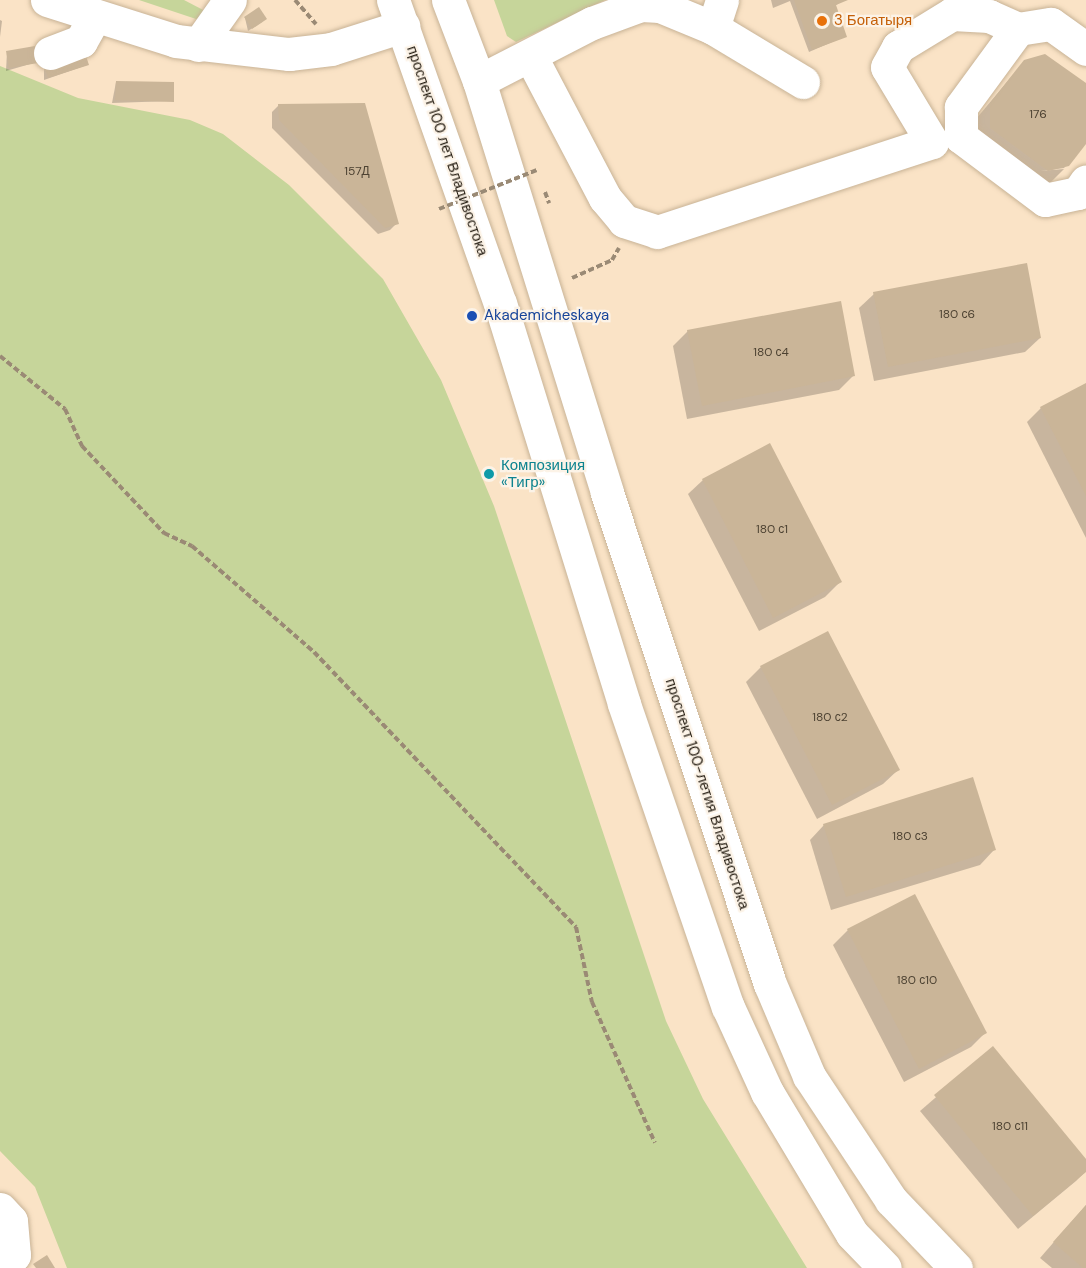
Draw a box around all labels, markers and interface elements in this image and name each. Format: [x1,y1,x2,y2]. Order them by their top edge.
place label: 3 Богатыря [834,12,912,30]
marker: 3 Богатыря [815,14,829,28]
street label: проспект 100 лет Владивостока [402,44,492,258]
house number: 176 [1029,108,1047,122]
house number: 157Д [344,165,370,179]
place label: Akademicheskaya [484,307,609,325]
house number: 180 с6 [939,308,975,322]
marker: Akademicheskaya [465,309,479,323]
house number: 180 с4 [753,346,789,360]
place label: Композиция «Тигр» [501,456,585,491]
marker: Композиция «Тигр» [482,467,496,481]
house number: 180 с1 [756,523,788,537]
street label: проспект 100-летия Владивостока [661,676,753,912]
house number: 180 с2 [812,711,848,725]
house number: 180 с3 [892,830,928,844]
house number: 180 с10 [897,974,937,988]
house number: 180 с11 [992,1120,1028,1134]

